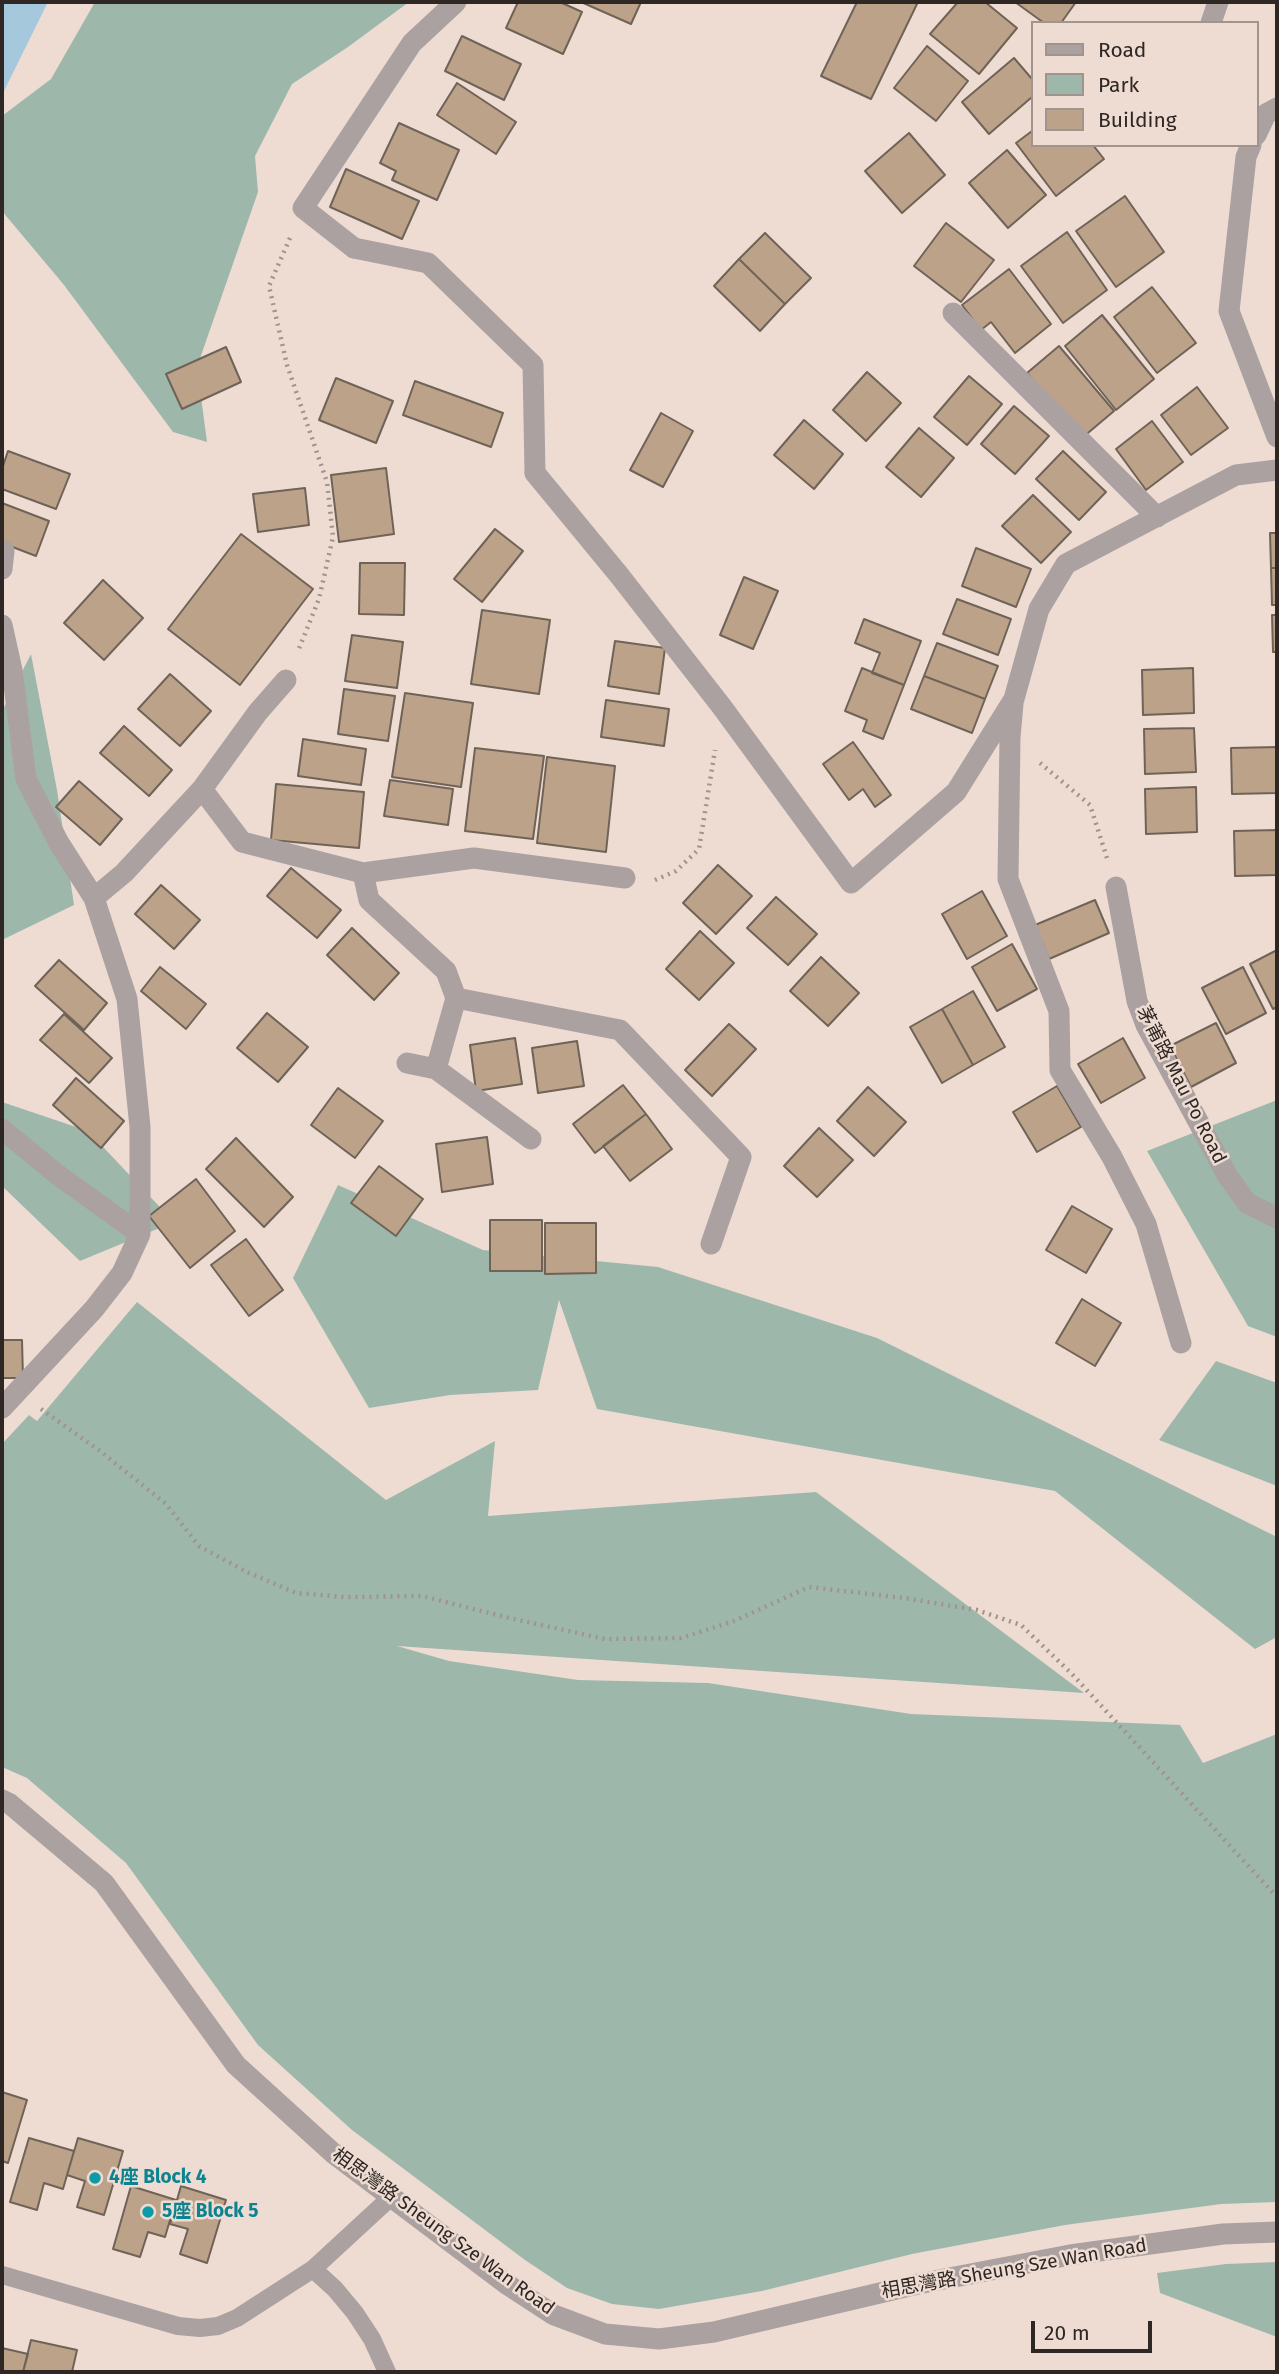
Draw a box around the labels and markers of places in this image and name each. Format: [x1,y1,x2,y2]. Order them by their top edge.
place label: 4座 Block 4 [109,2167,206,2189]
marker: 4座 Block 4 [87,2170,103,2186]
place label: 5座 Block 5 [162,2201,258,2223]
marker: 5座 Block 5 [140,2204,156,2220]

